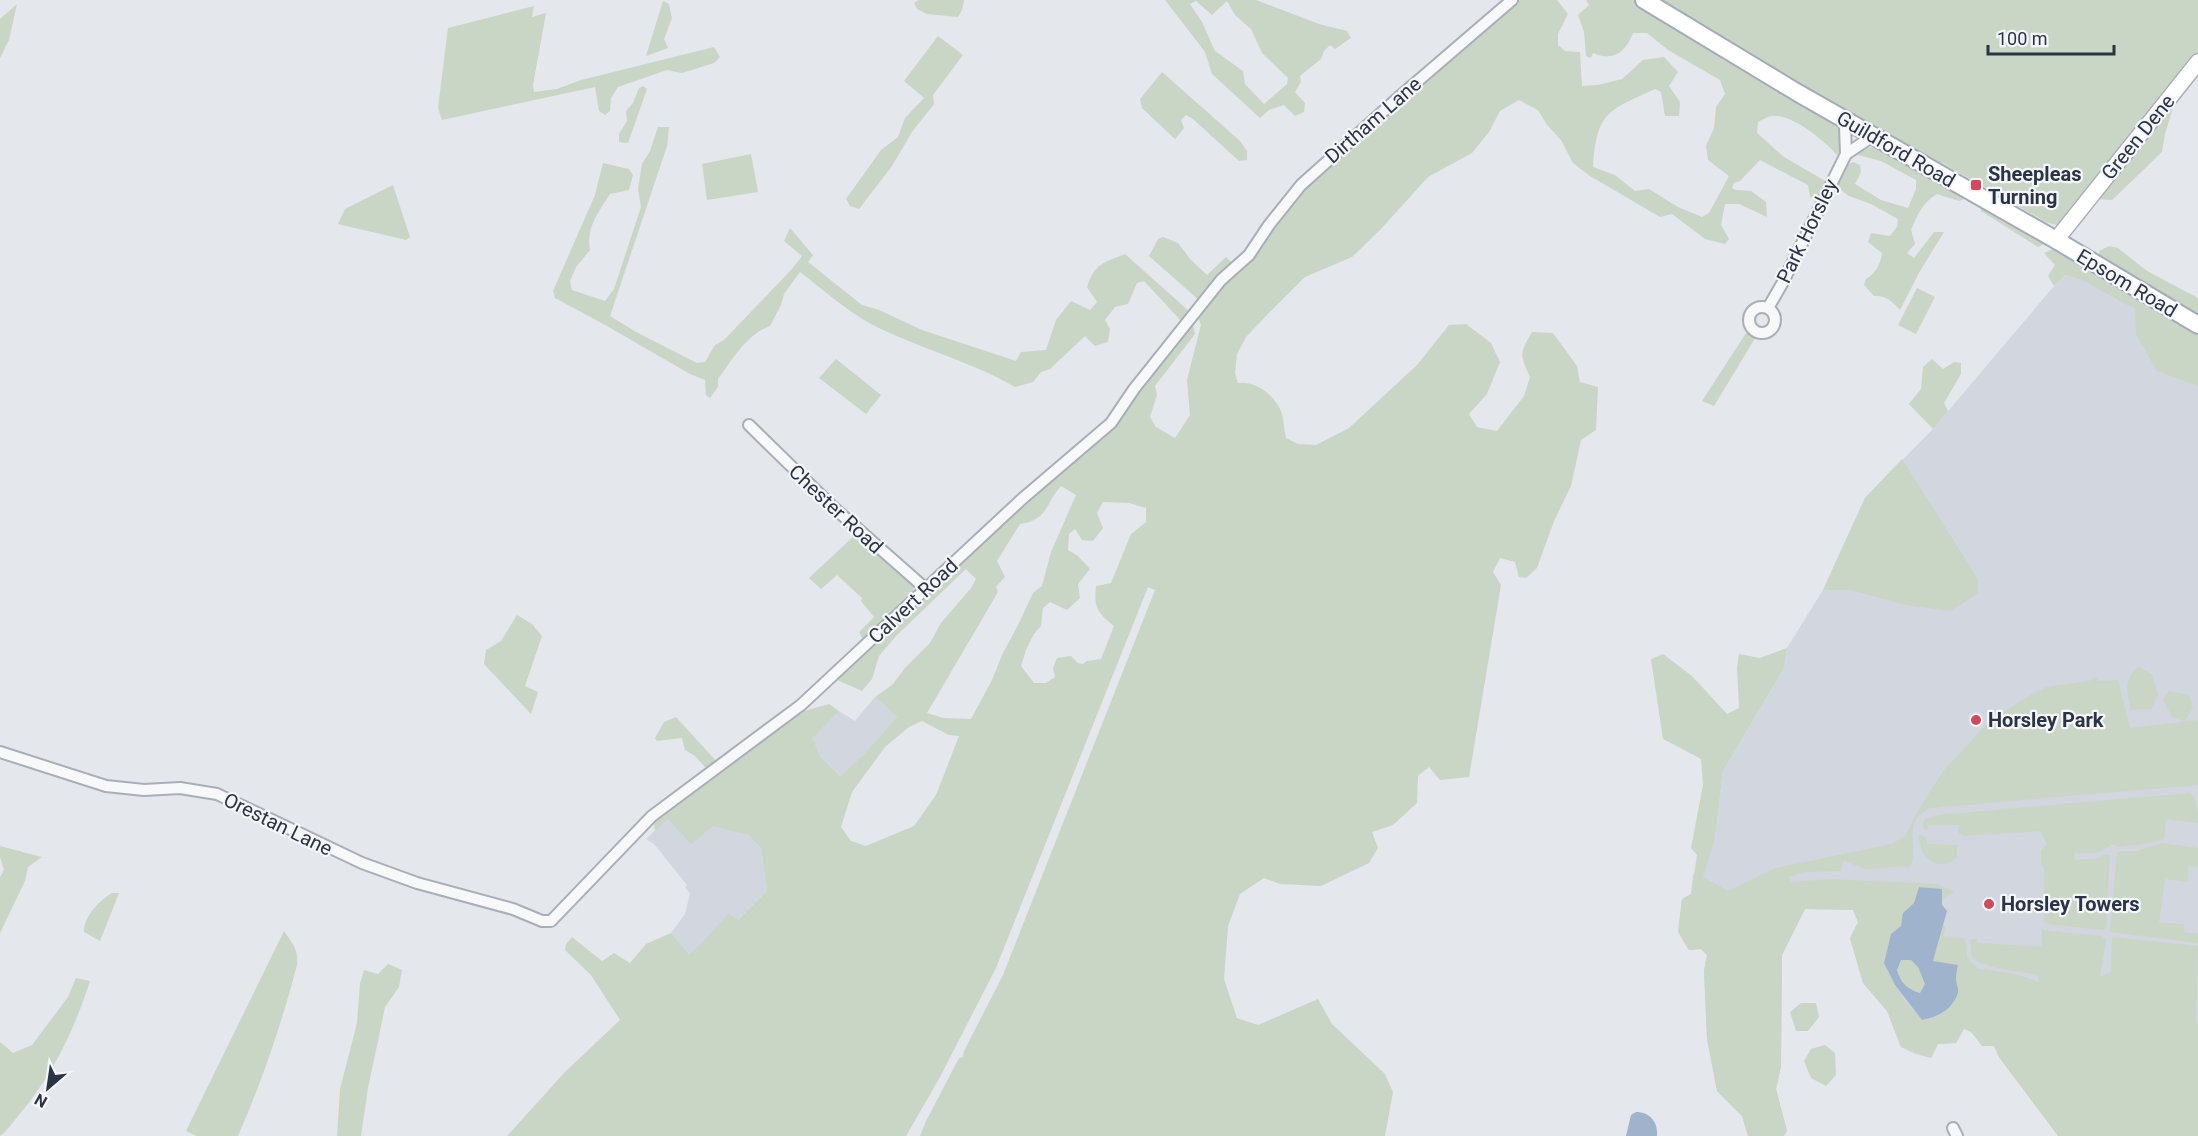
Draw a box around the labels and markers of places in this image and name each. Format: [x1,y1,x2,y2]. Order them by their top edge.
place label: Sheepleas Turning [1988,162,2081,209]
marker: Sheepleas Turning [1969,178,1983,192]
place label: Horsley Park [1988,708,2104,732]
marker: Horsley Park [1969,713,1983,727]
place label: Horsley Towers [2001,892,2140,916]
marker: Horsley Towers [1982,897,1996,911]

